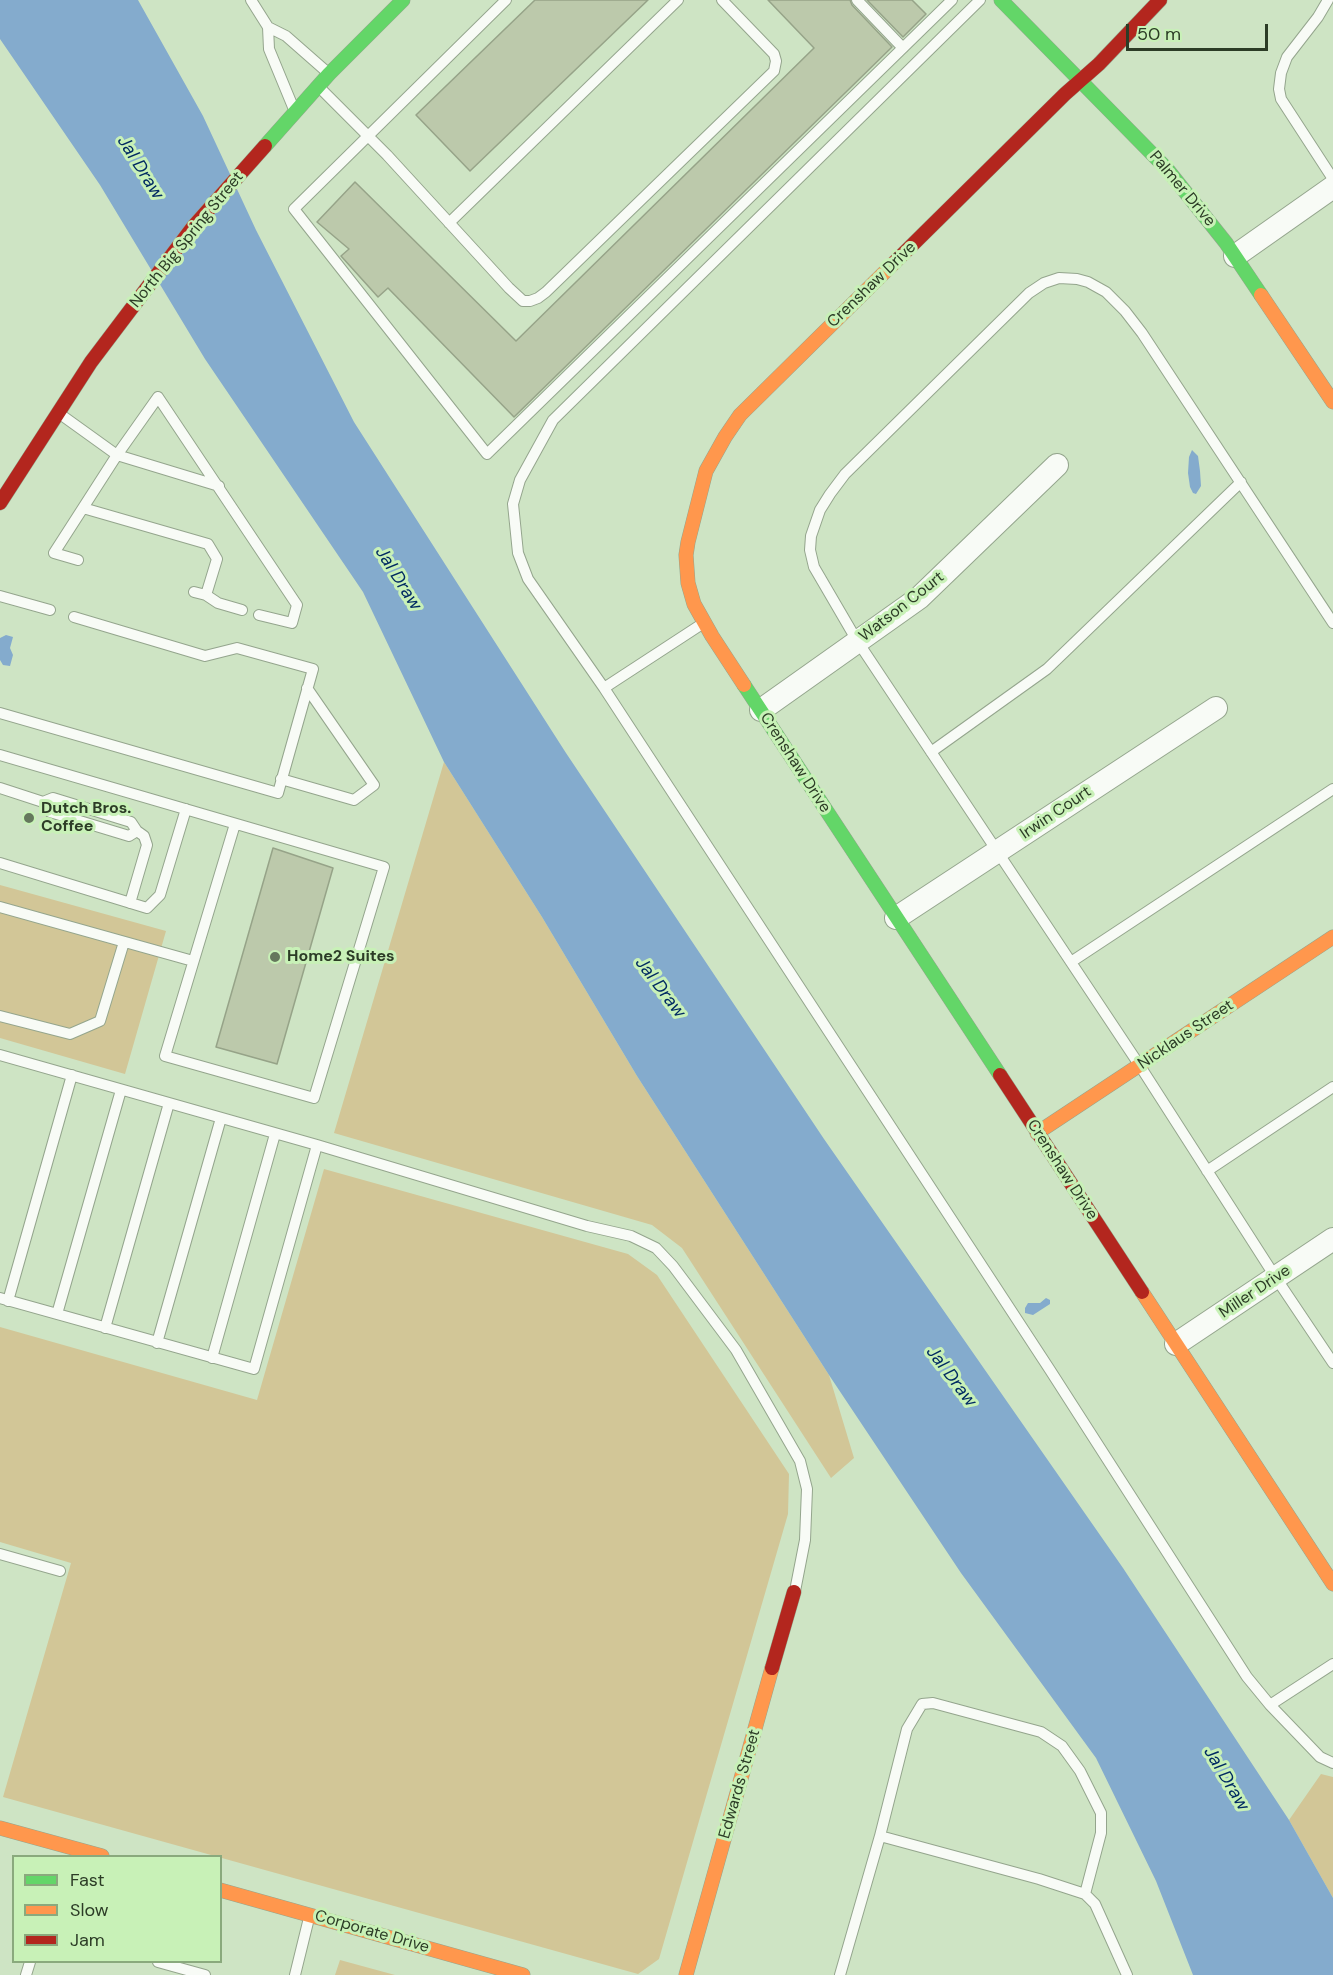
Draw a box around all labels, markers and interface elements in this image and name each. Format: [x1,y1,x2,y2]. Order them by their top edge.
scale bar [1129,12,1272,50]
text: 50 m [1137,22,1181,46]
water label: Jal Draw [112,132,168,204]
street label: Palmer Drive [1145,147,1219,231]
street label: North Big Spring Street [126,168,248,312]
street label: Crenshaw Drive [824,238,920,332]
water label: Jal Draw [370,543,426,615]
street label: Watson Court [856,568,948,646]
street label: Crenshaw Drive [755,709,835,817]
street label: Irwin Court [1017,782,1095,844]
place label: Dutch Bros. Coffee [41,799,131,837]
marker: Dutch Bros. Coffee [22,811,36,825]
place label: Home2 Suites [287,947,395,967]
marker: Home2 Suites [268,950,282,964]
water label: Jal Draw [630,953,690,1023]
street label: Nicklaus Street [1135,996,1237,1074]
street label: Crenshaw Drive [1022,1116,1102,1224]
street label: Miller Drive [1216,1261,1294,1323]
water label: Jal Draw [921,1342,981,1412]
street label: Edwards Street [715,1727,765,1841]
water label: Jal Draw [1199,1743,1253,1815]
legend [12,1855,222,1963]
text: Fast [70,1868,105,1892]
text: Slow [70,1898,109,1922]
street label: Corporate Drive [313,1907,431,1957]
text: Jam [70,1928,105,1952]

